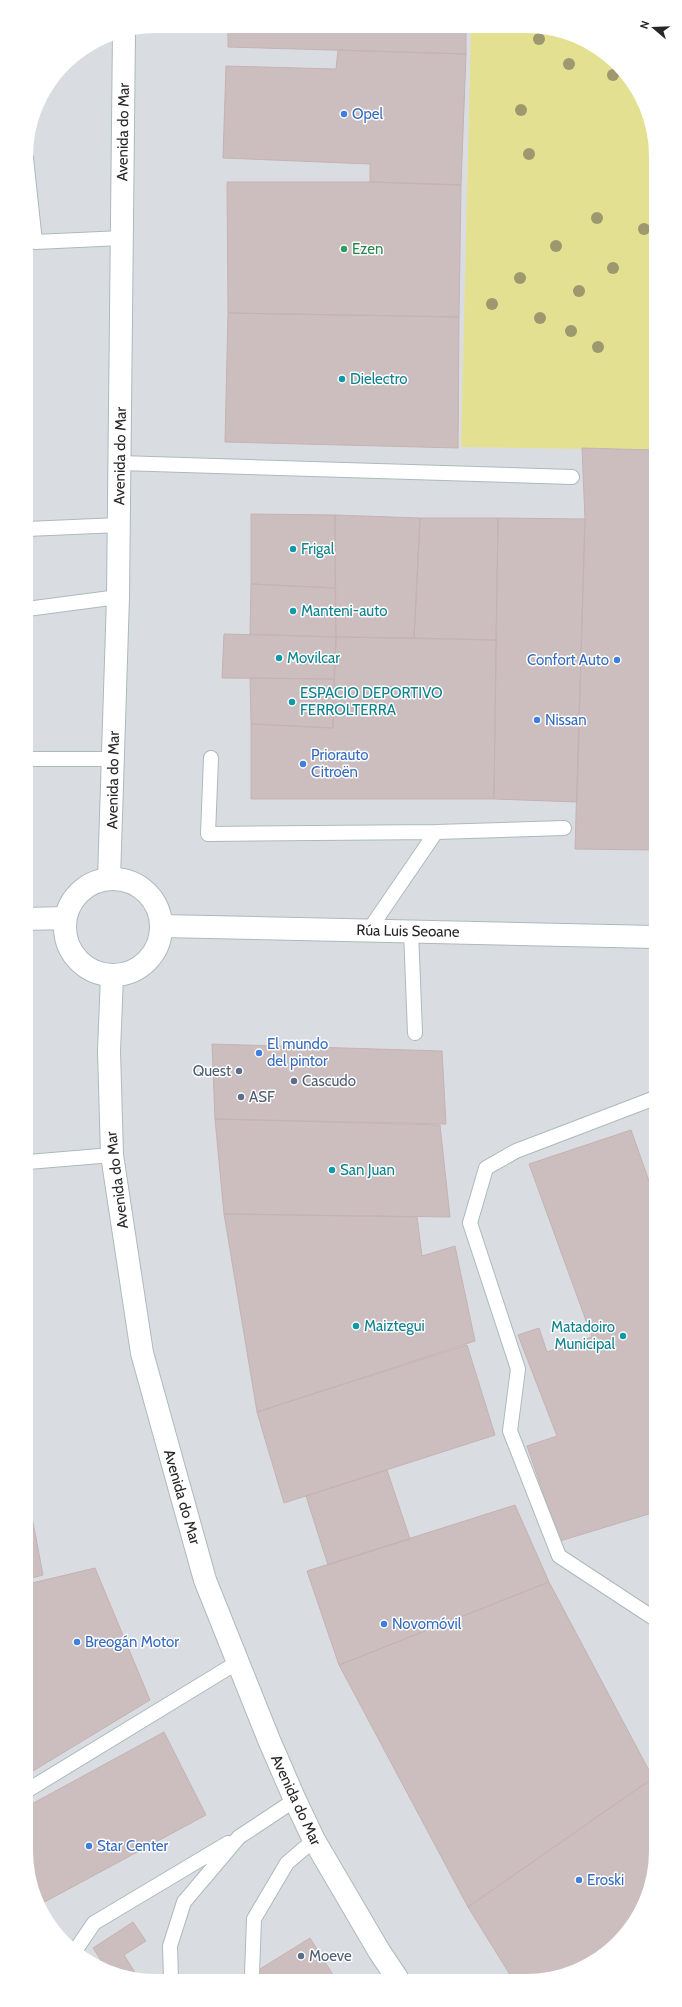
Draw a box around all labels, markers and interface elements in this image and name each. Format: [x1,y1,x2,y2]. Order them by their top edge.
north arrow [634,8,674,48]
text: N [637,19,652,31]
street label: Avenida do Mar [113,83,133,181]
place label: Opel [352,105,383,123]
marker: Opel [339,109,349,119]
place label: Ezen [352,240,383,258]
marker: Ezen [339,244,349,254]
place label: Dielectro [350,370,407,388]
marker: Dielectro [337,374,347,384]
street label: Avenida do Mar [110,407,130,505]
place label: Frigal [301,540,335,558]
marker: Frigal [288,544,298,554]
place label: Manteni-auto [301,602,387,620]
marker: Manteni-auto [288,606,298,616]
place label: Movilcar [287,649,340,667]
place label: Confort Auto [527,651,609,669]
marker: Movilcar [274,653,284,663]
marker: Confort Auto [612,655,622,665]
place label: ESPACIO DEPORTIVO FERROLTERRA [300,684,443,719]
marker: ESPACIO DEPORTIVO FERROLTERRA [287,697,297,707]
place label: Nissan [545,711,587,729]
marker: Nissan [532,715,542,725]
street label: Avenida do Mar [103,731,123,829]
place label: Priorauto Citroën [311,746,369,781]
marker: Priorauto Citroën [298,759,308,769]
street label: Rúa Luis Seoane [356,921,460,941]
place label: El mundo del pintor [267,1035,328,1070]
marker: El mundo del pintor [254,1048,264,1058]
place label: Quest [193,1062,231,1080]
marker: Quest [234,1066,244,1076]
place label: Cascudo [302,1072,356,1090]
marker: Cascudo [289,1076,299,1086]
place label: ASF [249,1088,275,1106]
marker: ASF [236,1092,246,1102]
street label: Avenida do Mar [102,1130,132,1230]
place label: San Juan [340,1161,395,1179]
marker: San Juan [327,1165,337,1175]
place label: Maiztegui [364,1317,425,1335]
place label: Matadoiro Municipal [551,1318,615,1353]
marker: Maiztegui [351,1321,361,1331]
marker: Matadoiro Municipal [618,1331,628,1341]
street label: Avenida do Mar [160,1447,204,1547]
place label: Novomóvil [392,1615,462,1633]
marker: Novomóvil [379,1619,389,1629]
place label: Breogán Motor [85,1633,179,1651]
marker: Breogán Motor [72,1637,82,1647]
street label: Avenida do Mar [267,1752,325,1848]
place label: Star Center [97,1837,169,1855]
marker: Star Center [84,1841,94,1851]
place label: Eroski [587,1871,624,1889]
marker: Eroski [574,1875,584,1885]
place label: Moeve [309,1947,352,1965]
marker: Moeve [296,1951,306,1961]

